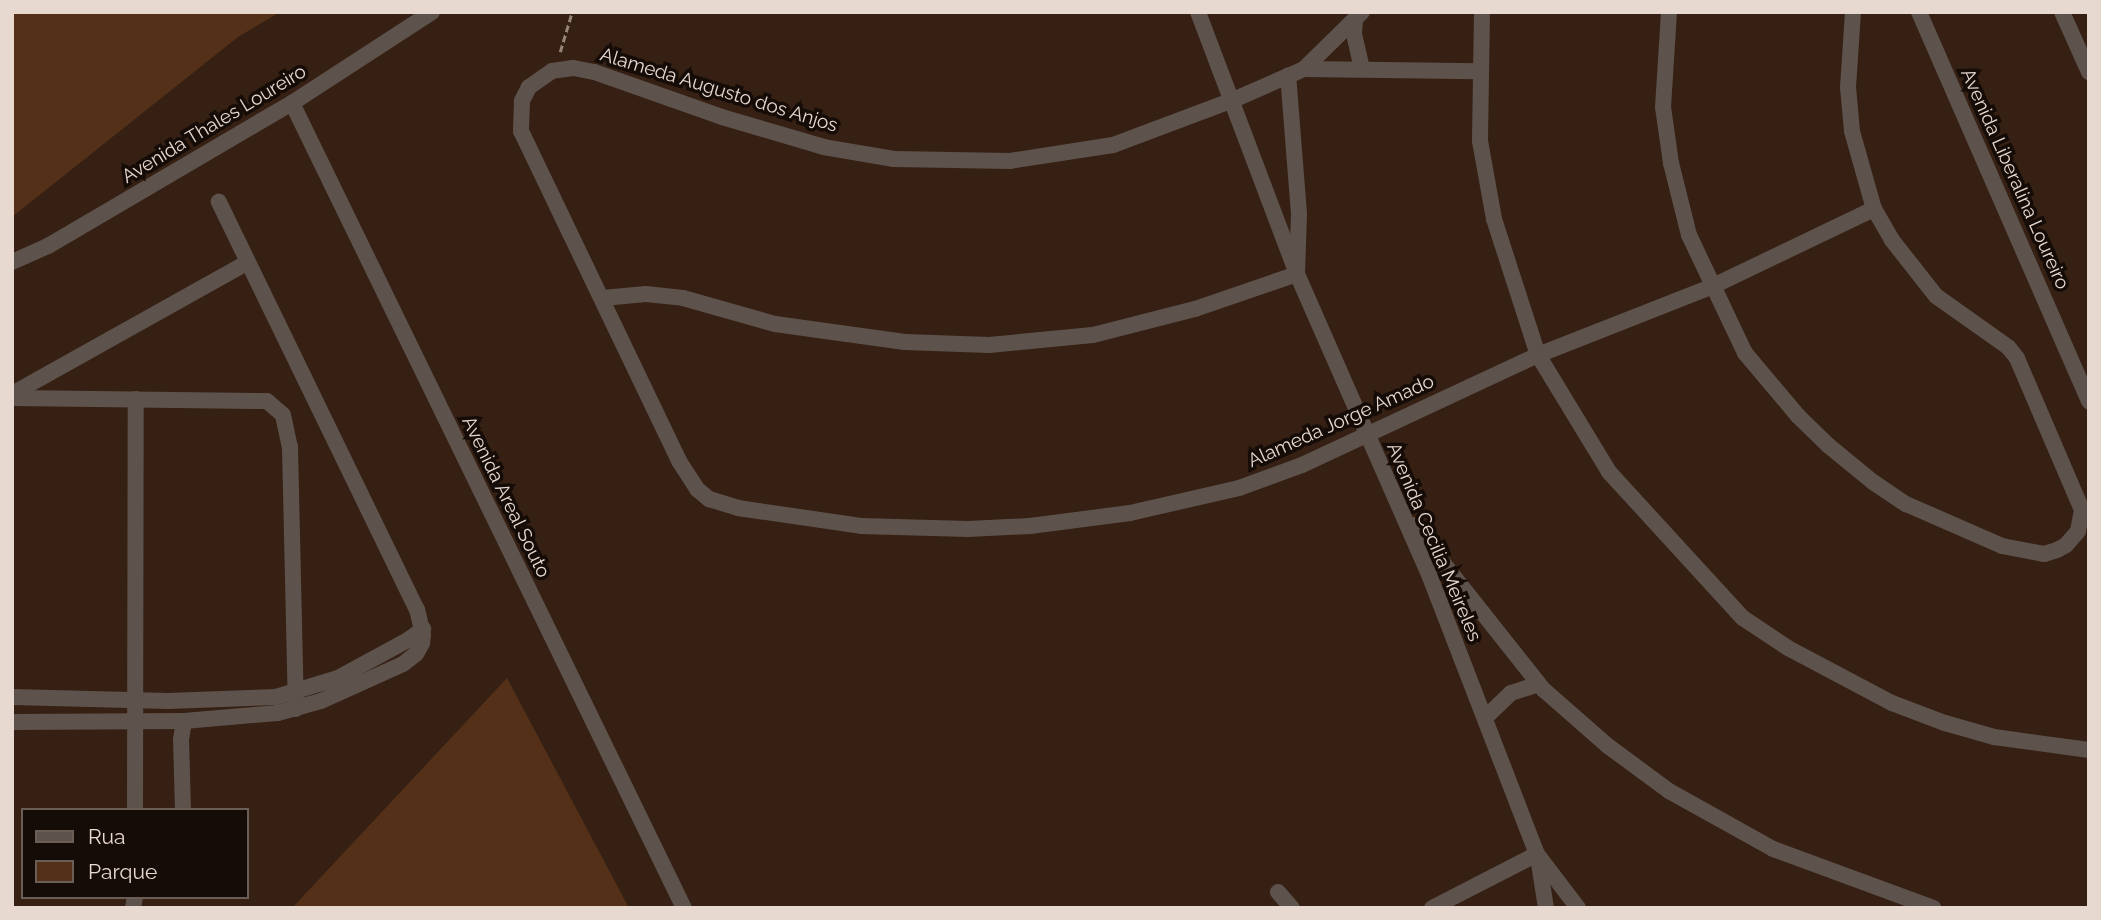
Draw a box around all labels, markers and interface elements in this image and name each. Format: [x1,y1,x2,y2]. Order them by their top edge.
street label: Alameda Augusto dos Anjos [597,43,841,137]
street label: Avenida Thales Loureiro [117,60,311,188]
street label: Avenida Liberalina Loureiro [1956,65,2074,293]
street label: Alameda Jorge Amado [1244,369,1438,473]
street label: Avenida Areal Souto [457,412,555,582]
street label: Avenida Cecilia Meireles [1382,439,1486,645]
legend [21,808,248,899]
text: Rua [88,824,125,849]
text: Parque [88,859,157,884]

